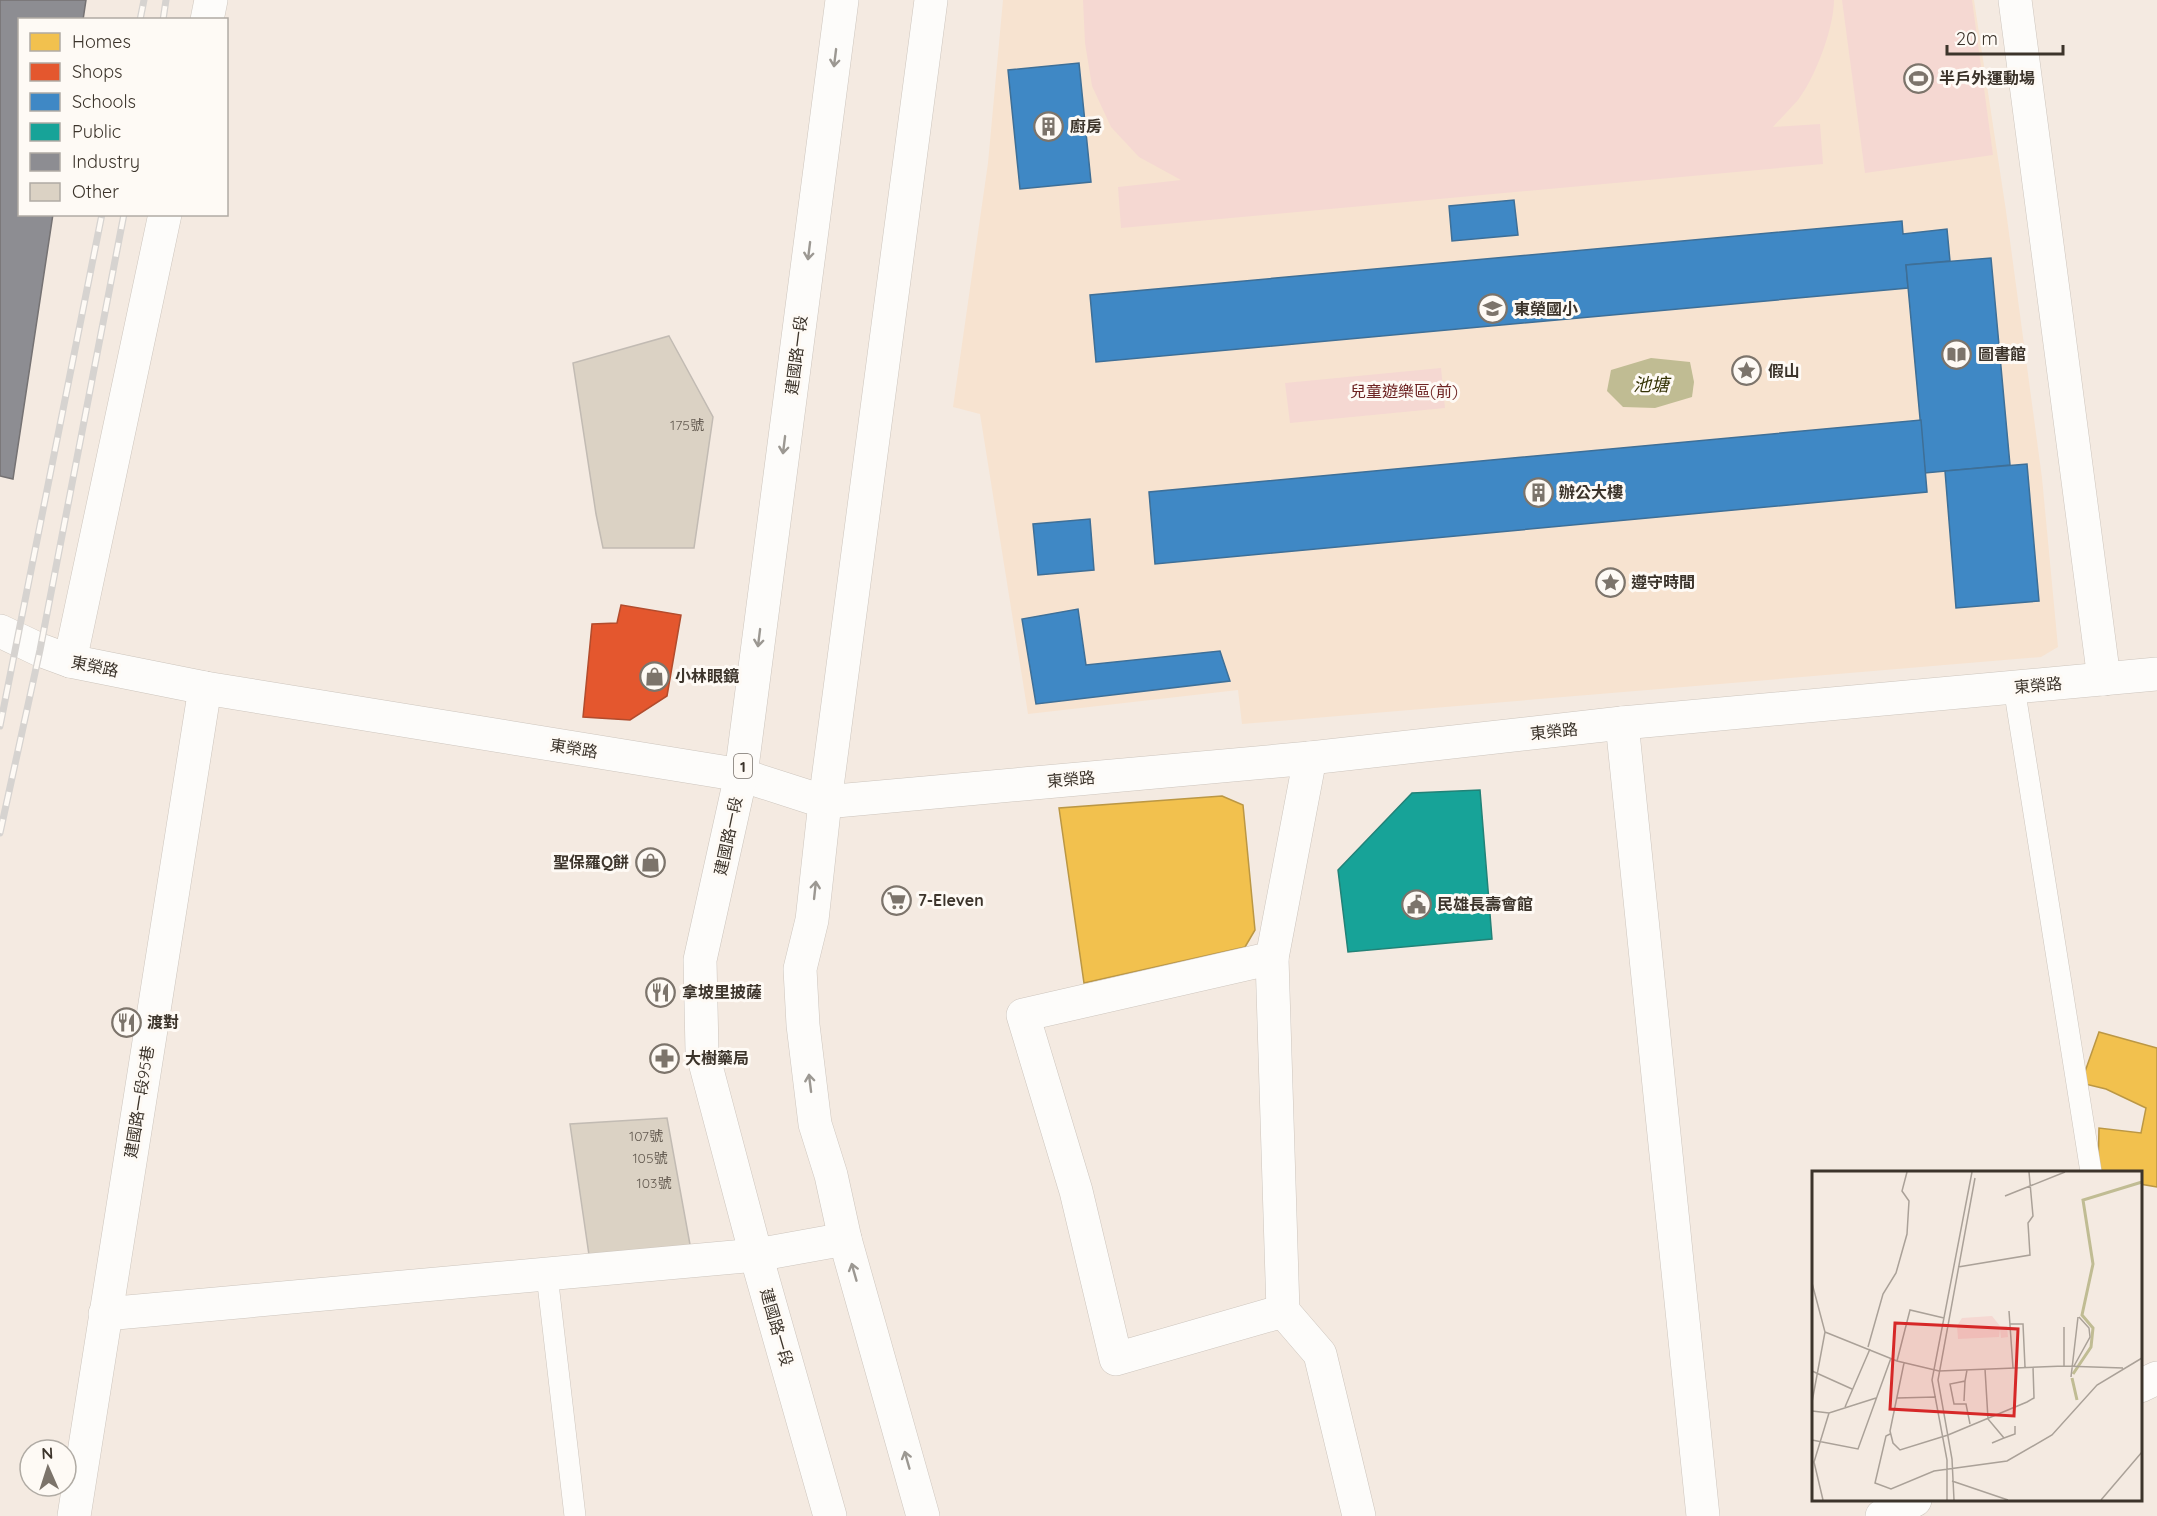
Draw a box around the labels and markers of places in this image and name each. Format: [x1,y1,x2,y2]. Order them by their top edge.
sports icon: 半戶外運動場 [1902,62,1934,94]
place label: 半戶外運動場 [1939,68,2035,88]
building icon: 廚房 [1033,110,1065,142]
place label: 廚房 [1070,116,1102,136]
school or university icon: 東榮國小 [1477,293,1509,325]
place label: 東榮國小 [1514,299,1578,319]
library icon: 圖書館 [1941,338,1973,370]
place label: 圖書館 [1978,344,2026,364]
place icon: 假山 [1731,355,1763,387]
place label: 假山 [1768,361,1800,381]
building icon: 辦公大樓 [1522,476,1554,508]
place label: 辦公大樓 [1559,482,1623,502]
place icon: 遵守時間 [1594,566,1626,598]
place label: 遵守時間 [1631,572,1695,592]
shop icon: 小林眼鏡 [638,660,670,692]
place label: 小林眼鏡 [675,666,739,686]
shop icon: 聖保羅Q餅 [634,846,666,878]
place label: 聖保羅Q餅 [553,852,629,872]
supermarket icon: 7-Eleven [881,884,913,916]
public building icon: 民雄長壽會館 [1400,888,1432,920]
place label: 7-Eleven [918,890,984,910]
place label: 民雄長壽會館 [1437,894,1533,914]
restaurant icon: 拿坡里披薩 [645,976,677,1008]
place label: 拿坡里披薩 [682,982,762,1002]
restaurant icon: 渡對 [110,1006,142,1038]
place label: 渡對 [147,1012,179,1032]
pharmacy icon: 大樹藥局 [648,1042,680,1074]
place label: 大樹藥局 [685,1048,749,1068]

